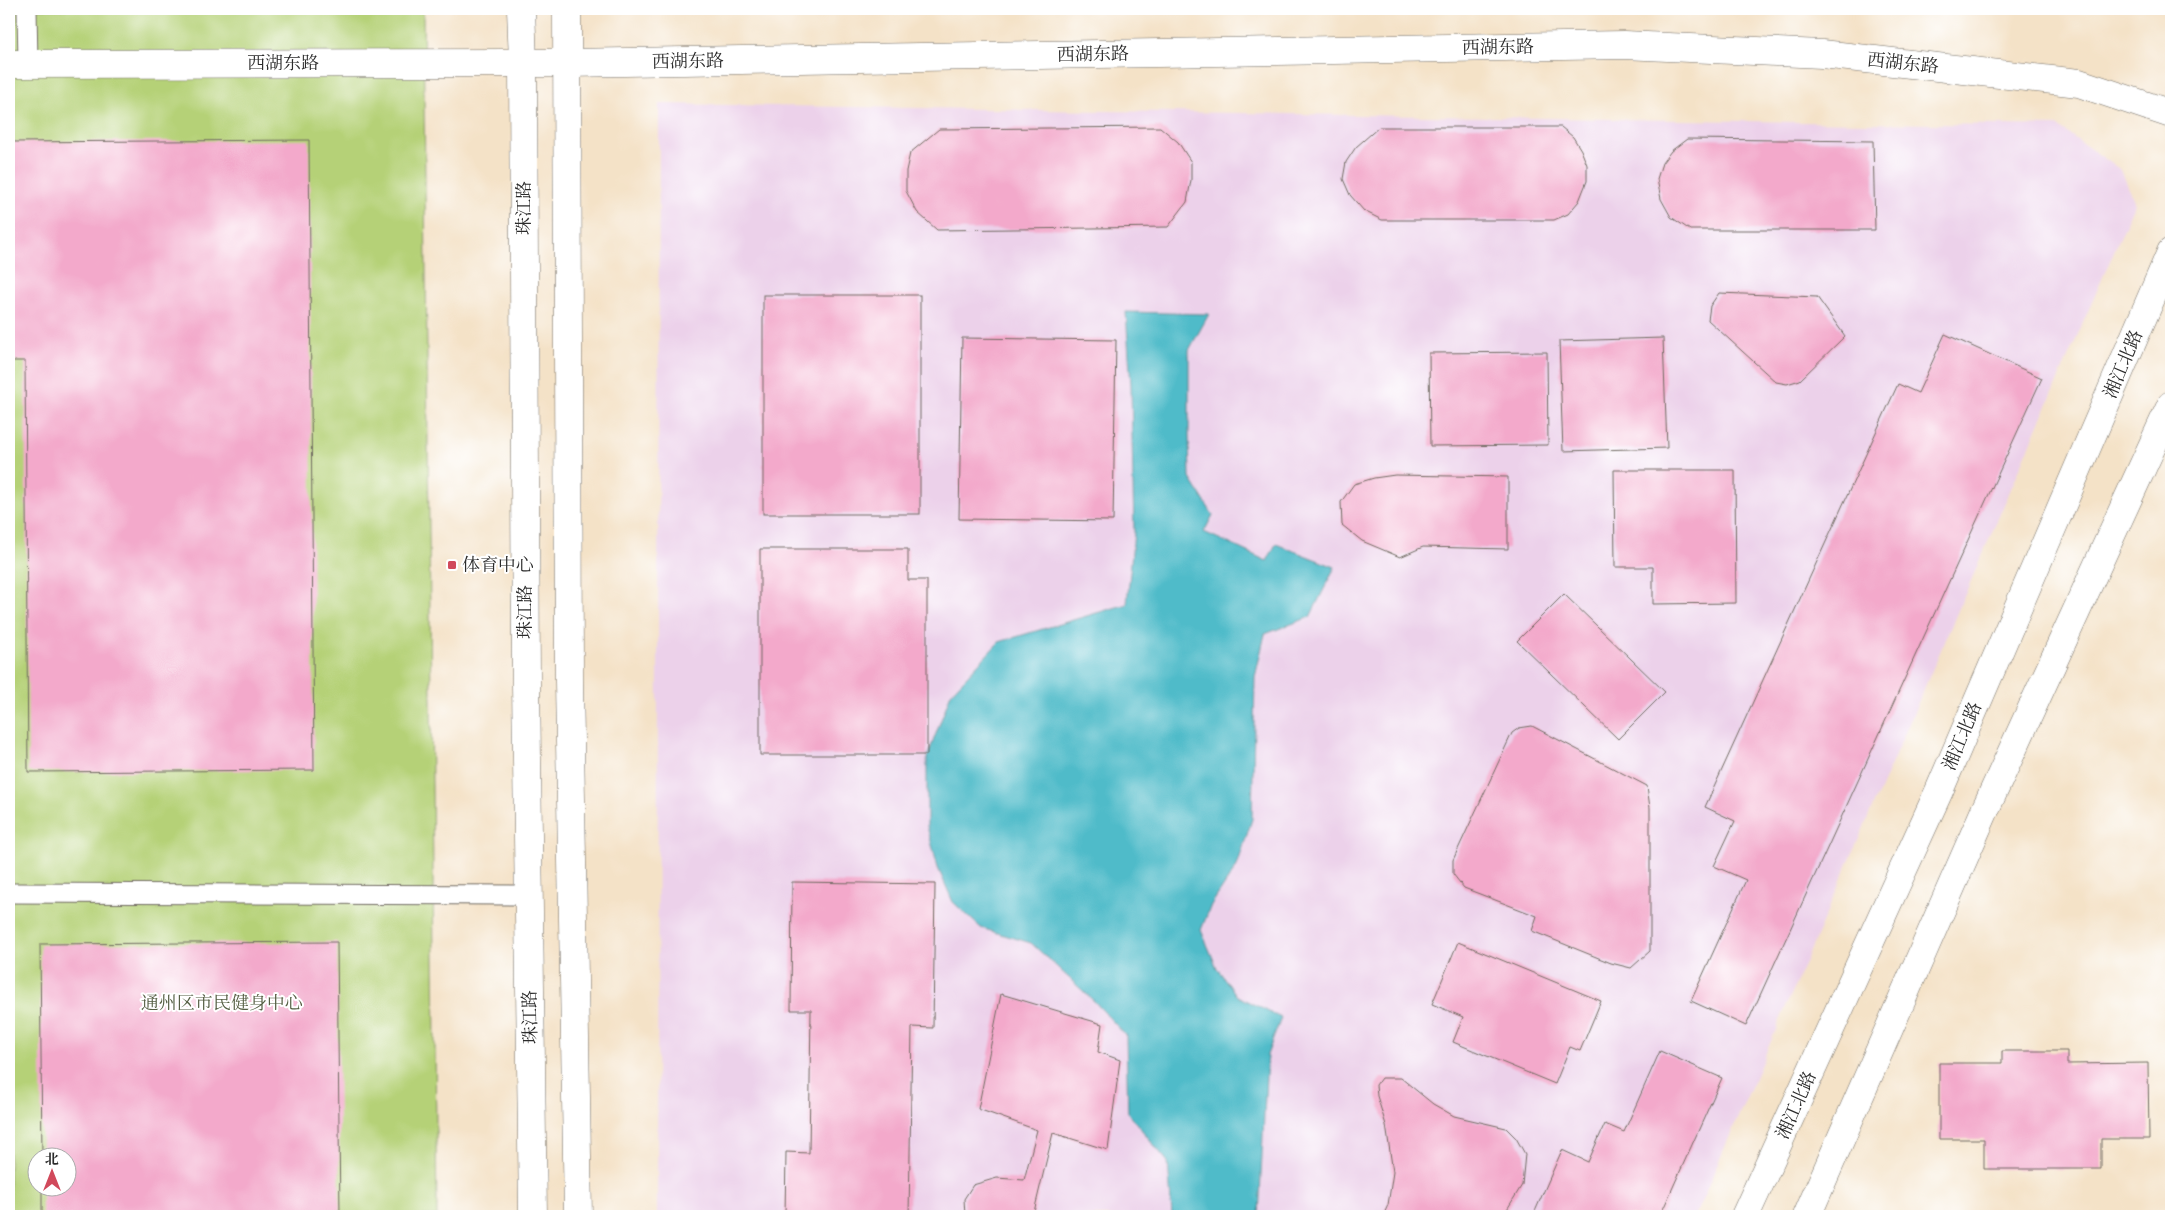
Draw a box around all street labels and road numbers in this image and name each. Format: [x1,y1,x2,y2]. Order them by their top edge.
street label: 西湖东路 [1462,34,1534,59]
street label: 西湖东路 [1057,41,1129,66]
street label: 西湖东路 [1866,47,1940,78]
street label: 西湖东路 [652,48,724,73]
street label: 西湖东路 [247,51,319,74]
street label: 珠江路 [512,181,535,235]
street label: 湘江北路 [2098,326,2147,401]
street label: 珠江路 [513,585,536,639]
street label: 湘江北路 [1937,698,1986,773]
street label: 珠江路 [518,990,541,1044]
street label: 湘江北路 [1770,1067,1821,1142]

